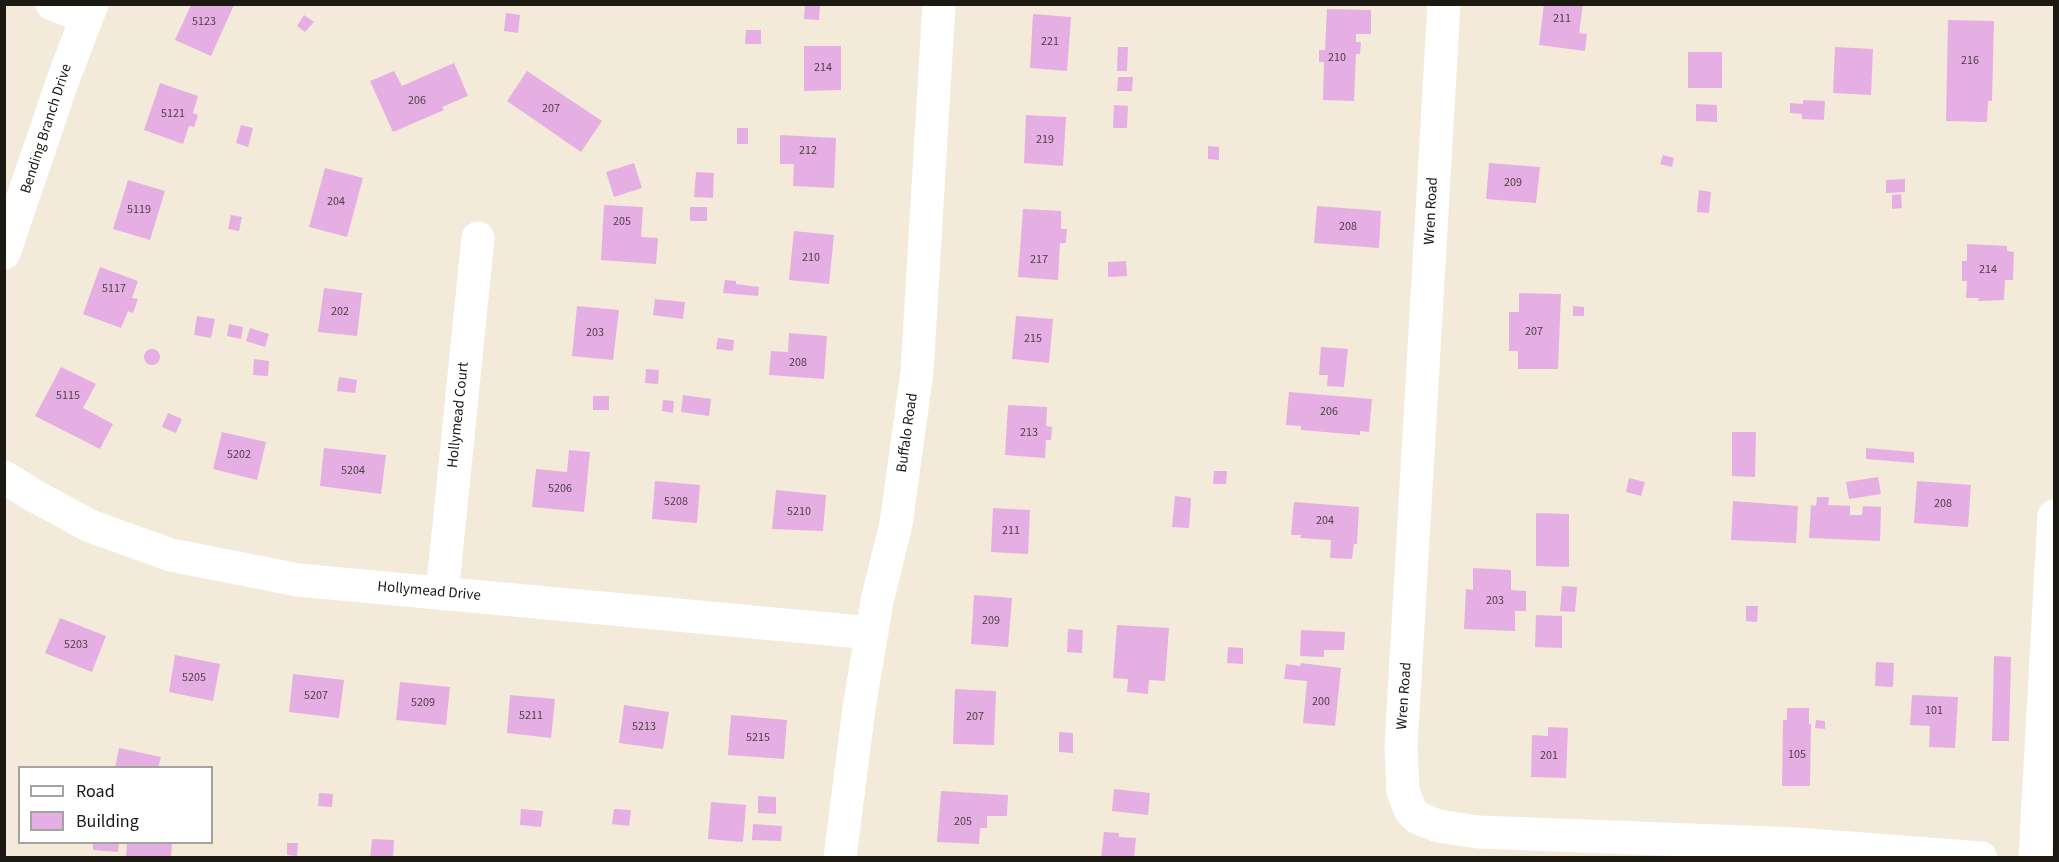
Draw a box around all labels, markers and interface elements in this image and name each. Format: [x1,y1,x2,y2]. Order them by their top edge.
house number: 211 [1553,12,1571,26]
house number: 5123 [192,15,216,29]
house number: 221 [1041,35,1059,49]
house number: 210 [1328,51,1346,65]
house number: 216 [1961,54,1979,68]
house number: 214 [814,61,832,75]
street label: Bending Branch Drive [18,62,76,196]
house number: 206 [408,94,426,108]
house number: 207 [542,102,560,116]
house number: 5121 [161,107,185,121]
house number: 219 [1036,133,1054,147]
house number: 212 [799,144,817,158]
house number: 209 [1504,176,1522,190]
street label: Wren Road [1421,177,1443,245]
house number: 204 [327,195,345,209]
house number: 5119 [127,203,151,217]
house number: 205 [613,215,631,229]
house number: 208 [1339,220,1357,234]
house number: 210 [802,251,820,265]
house number: 217 [1030,253,1048,267]
house number: 214 [1979,263,1997,277]
house number: 5117 [102,282,126,296]
house number: 202 [331,305,349,319]
house number: 207 [1525,325,1543,339]
house number: 203 [586,326,604,340]
house number: 215 [1024,332,1042,346]
house number: 208 [789,356,807,370]
street label: Hollymead Court [444,361,474,469]
house number: 5115 [56,389,80,403]
street label: Buffalo Road [894,392,922,474]
house number: 206 [1320,405,1338,419]
house number: 213 [1020,426,1038,440]
house number: 5202 [227,448,251,462]
house number: 5204 [341,464,365,478]
house number: 5206 [548,482,572,496]
house number: 5208 [664,495,688,509]
house number: 208 [1934,497,1952,511]
house number: 5210 [787,505,811,519]
house number: 204 [1316,514,1334,528]
house number: 211 [1002,524,1020,538]
street label: Hollymead Drive [377,579,481,605]
house number: 203 [1486,594,1504,608]
house number: 209 [982,614,1000,628]
house number: 5203 [64,638,88,652]
street label: Wren Road [1394,662,1416,730]
house number: 5205 [182,671,206,685]
house number: 5207 [304,689,328,703]
house number: 200 [1312,695,1330,709]
house number: 5209 [411,696,435,710]
house number: 101 [1925,704,1943,718]
house number: 5211 [519,709,543,723]
house number: 207 [966,710,984,724]
house number: 5213 [632,720,656,734]
house number: 5215 [746,731,770,745]
house number: 105 [1788,748,1806,762]
house number: 201 [1540,749,1558,763]
legend [18,766,213,844]
text: Road [76,779,115,804]
text: Building [76,809,139,834]
house number: 205 [954,815,972,829]

